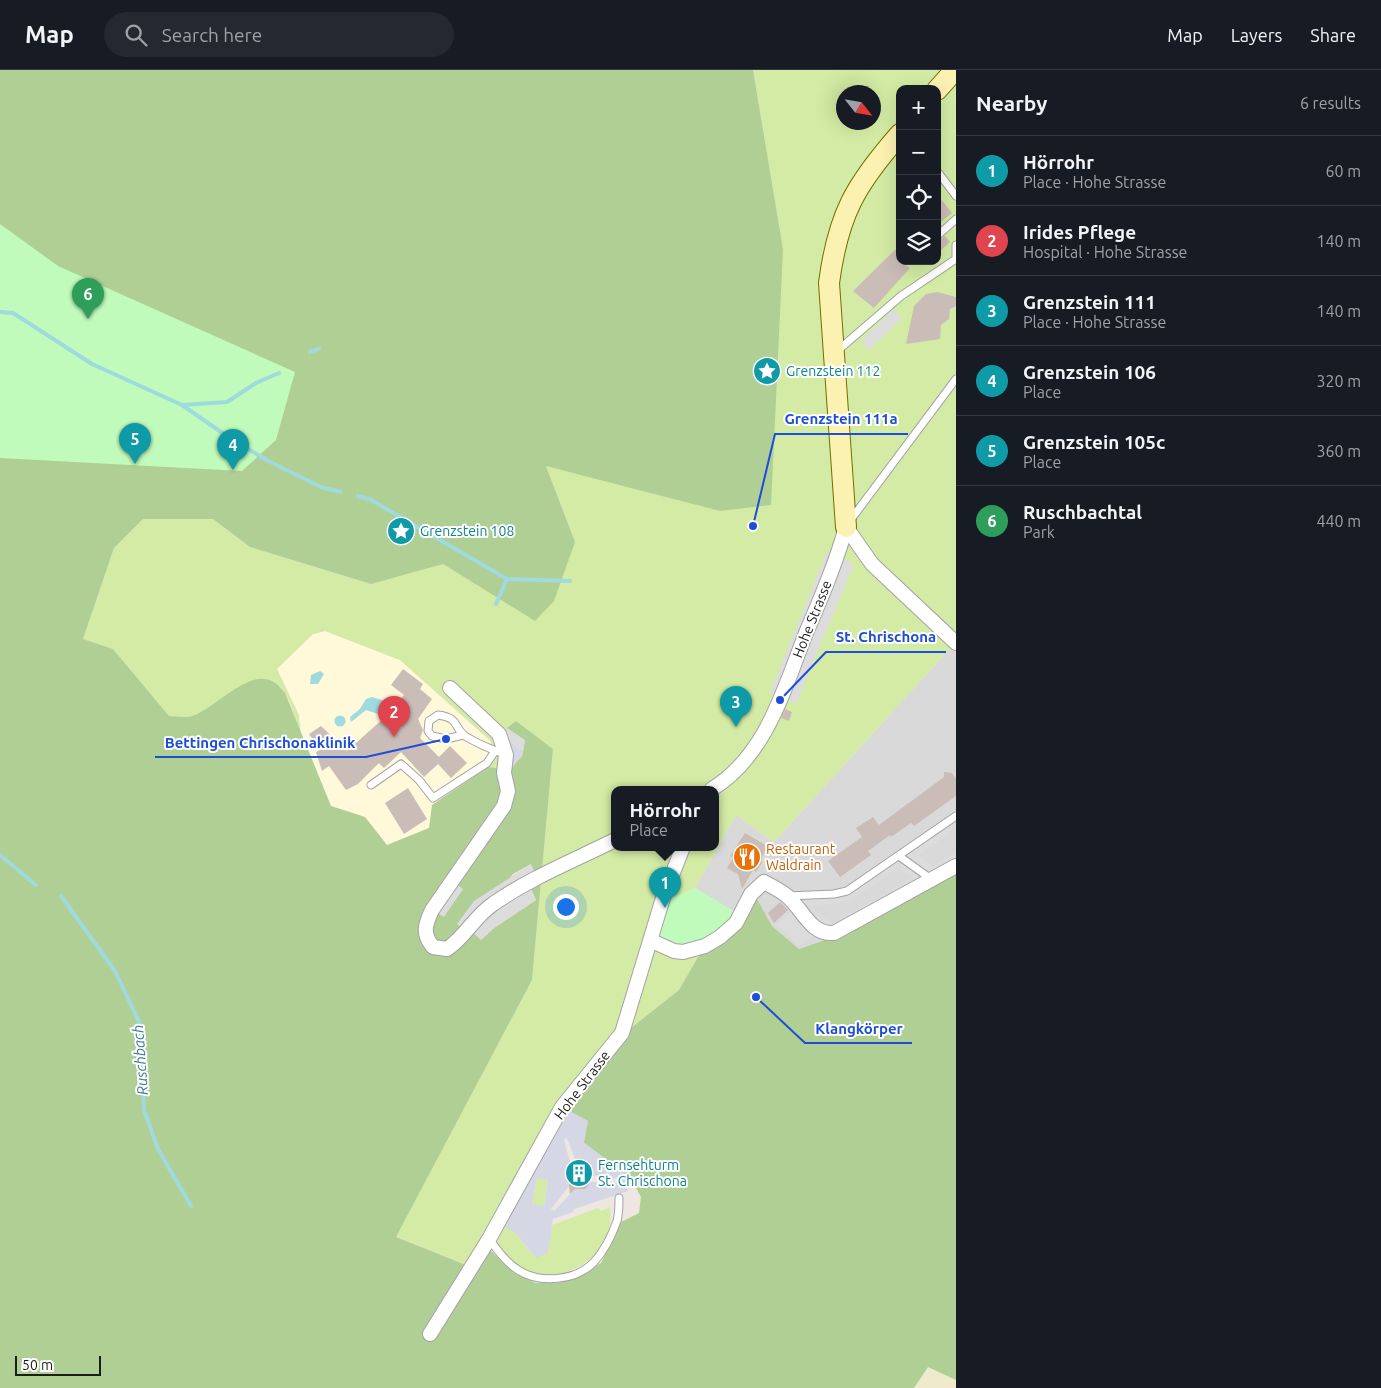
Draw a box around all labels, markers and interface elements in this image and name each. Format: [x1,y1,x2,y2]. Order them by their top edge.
search box [104,12,454,57]
text: Map [25,21,74,48]
icon: search [122,21,150,49]
text: Search here [162,24,262,46]
text: Map [1167,25,1203,45]
text: Layers [1231,25,1282,45]
text: Share [1310,25,1356,45]
north arrow [836,85,881,130]
map controls [896,85,941,265]
button: + [896,85,941,130]
text: Nearby [976,91,1047,115]
text: 6 results [1300,94,1361,112]
button: − [896,130,941,175]
text: Hörrohr [1023,151,1094,173]
text: 1 [987,162,997,180]
text: 60 m [1325,162,1361,180]
text: Place · Hohe Strasse [1023,173,1166,191]
button: locate [896,175,941,220]
button: layers [896,220,941,265]
text: Irides Pflege [1023,221,1136,243]
text: 2 [987,232,997,250]
text: 140 m [1316,232,1361,250]
text: Hospital · Hohe Strasse [1023,243,1187,261]
pin: 6 [72,278,104,319]
text: Grenzstein 111 [1023,291,1156,313]
text: 3 [987,302,997,320]
text: 140 m [1316,302,1361,320]
text: Place · Hohe Strasse [1023,313,1166,331]
place icon: Grenzstein 112 [752,356,782,386]
text: Grenzstein 106 [1023,361,1156,383]
place label: Grenzstein 112 [786,363,880,379]
text: 4 [987,372,997,390]
text: 320 m [1316,372,1361,390]
text: Place [1023,383,1061,401]
callout: Grenzstein 111a [775,404,908,434]
text: Grenzstein 111a [784,410,898,427]
pin: 5 [119,423,151,464]
pin: 4 [217,429,249,470]
text: Grenzstein 105c [1023,431,1165,453]
text: 5 [987,442,997,460]
text: 360 m [1316,442,1361,460]
text: Place [1023,453,1061,471]
text: Ruschbachtal [1023,501,1142,523]
text: 6 [987,512,997,530]
text: 440 m [1316,512,1361,530]
place icon: Grenzstein 108 [386,516,416,546]
place label: Grenzstein 108 [420,523,514,539]
text: Park [1023,523,1055,541]
street label: Hohe Strasse [789,578,835,660]
callout: St. Chrischona [826,622,946,652]
text: St. Chrischona [836,628,936,645]
pin: 3 [720,686,752,727]
pin: 2 [378,696,410,737]
callout: Bettingen Chrischonaklinik [155,727,366,757]
text: Bettingen Chrischonaklinik [165,734,356,751]
popup [611,786,719,851]
text: Hörrohr [629,799,701,821]
text: Place [629,821,668,839]
place label: Restaurant Waldrain [766,841,836,873]
restaurant icon: Restaurant Waldrain [732,842,762,872]
pin: 1 [649,867,681,908]
your location [553,894,579,920]
callout: Klangkörper [805,1013,912,1043]
text: Klangkörper [815,1020,904,1037]
water label: Ruschbach [129,1024,151,1096]
street label: Hohe Strasse [551,1047,613,1123]
place label: Fernsehturm St. Chrischona [598,1157,687,1189]
building icon: Fernsehturm St. Chrischona [564,1158,594,1188]
scale bar [15,1353,101,1376]
text: 50 m [22,1357,53,1373]

